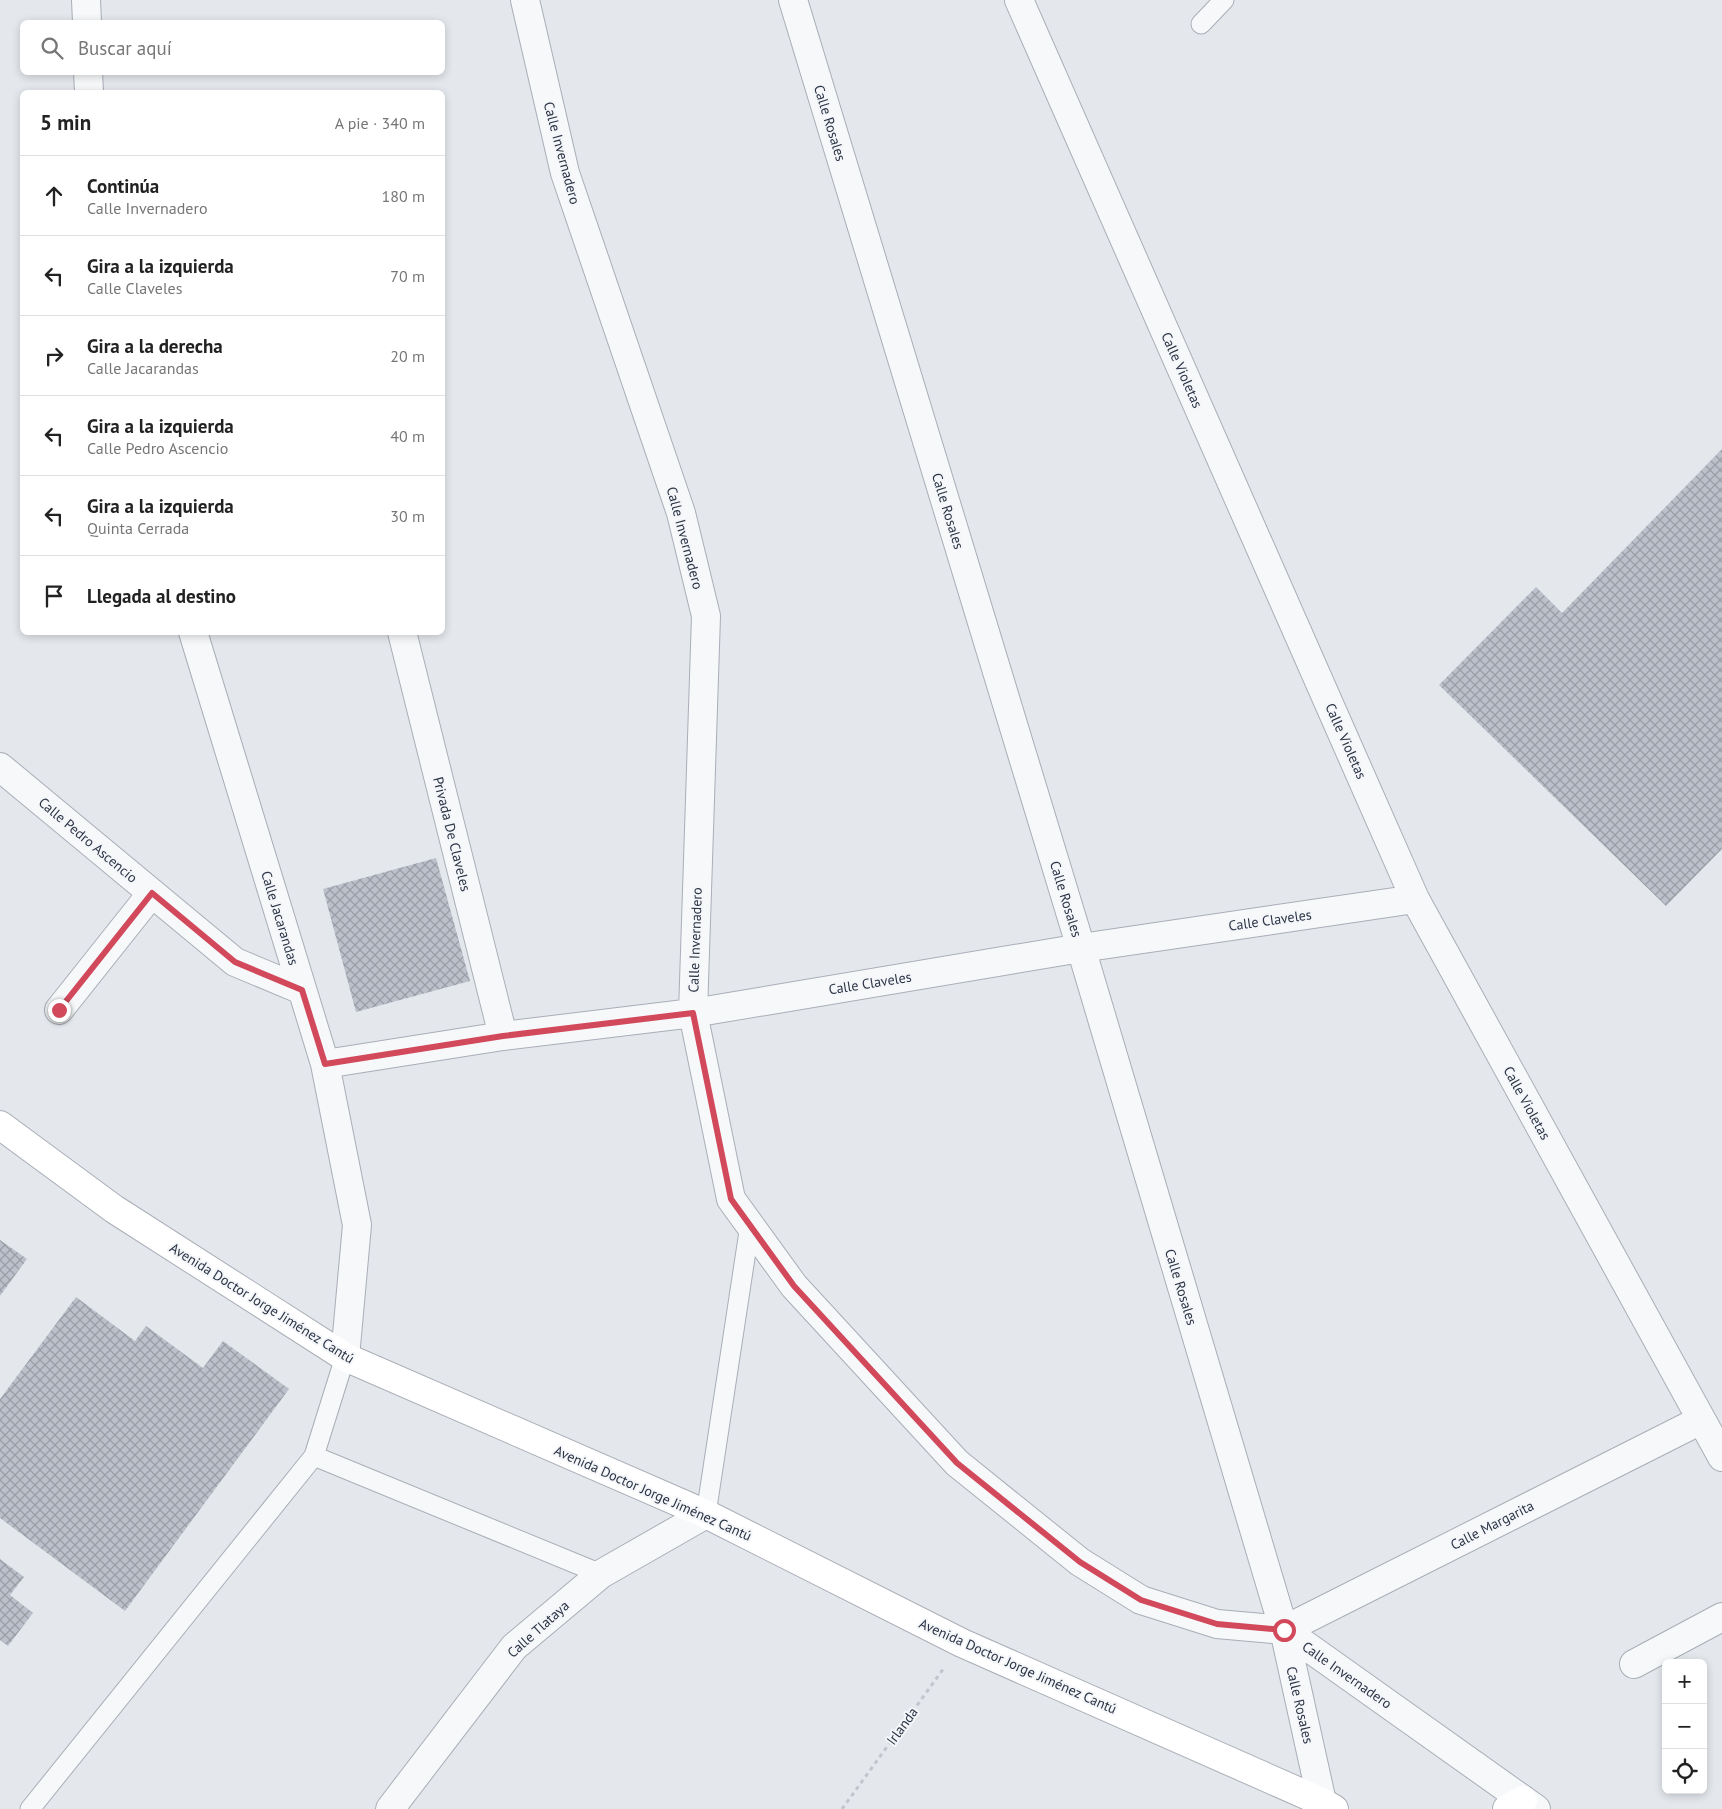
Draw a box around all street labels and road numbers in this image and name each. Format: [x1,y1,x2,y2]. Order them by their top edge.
street label: Calle Rosales [810,83,850,163]
street label: Calle Invernadero [540,100,584,206]
street label: Calle Violetas [1157,329,1207,411]
street label: Calle Rosales [928,471,968,551]
street label: Calle Invernadero [663,485,707,591]
street label: Calle Violetas [1321,700,1371,782]
street label: Privada De Claveles [429,775,475,893]
street label: Calle Pedro Ascencio [35,793,141,887]
street label: Calle Rosales [1046,859,1086,939]
street label: Calle Jacarandas [257,869,303,967]
street label: Calle Invernadero [684,887,706,993]
street label: Calle Claveles [1227,905,1313,935]
street label: Calle Claveles [827,968,913,998]
street label: Calle Violetas [1499,1063,1555,1143]
street label: Avenida Doctor Jorge Jiménez Cantú [166,1239,358,1367]
street label: Calle Rosales [1161,1247,1201,1327]
street label: Avenida Doctor Jorge Jiménez Cantú [551,1441,755,1545]
street label: Calle Margarita [1447,1496,1537,1554]
street label: Calle Tlataya [503,1596,573,1662]
street label: Avenida Doctor Jorge Jiménez Cantú [916,1614,1120,1718]
street label: Calle Invernadero [1299,1637,1395,1713]
street label: Calle Rosales [1282,1665,1318,1746]
street label: Irlanda [882,1704,922,1748]

